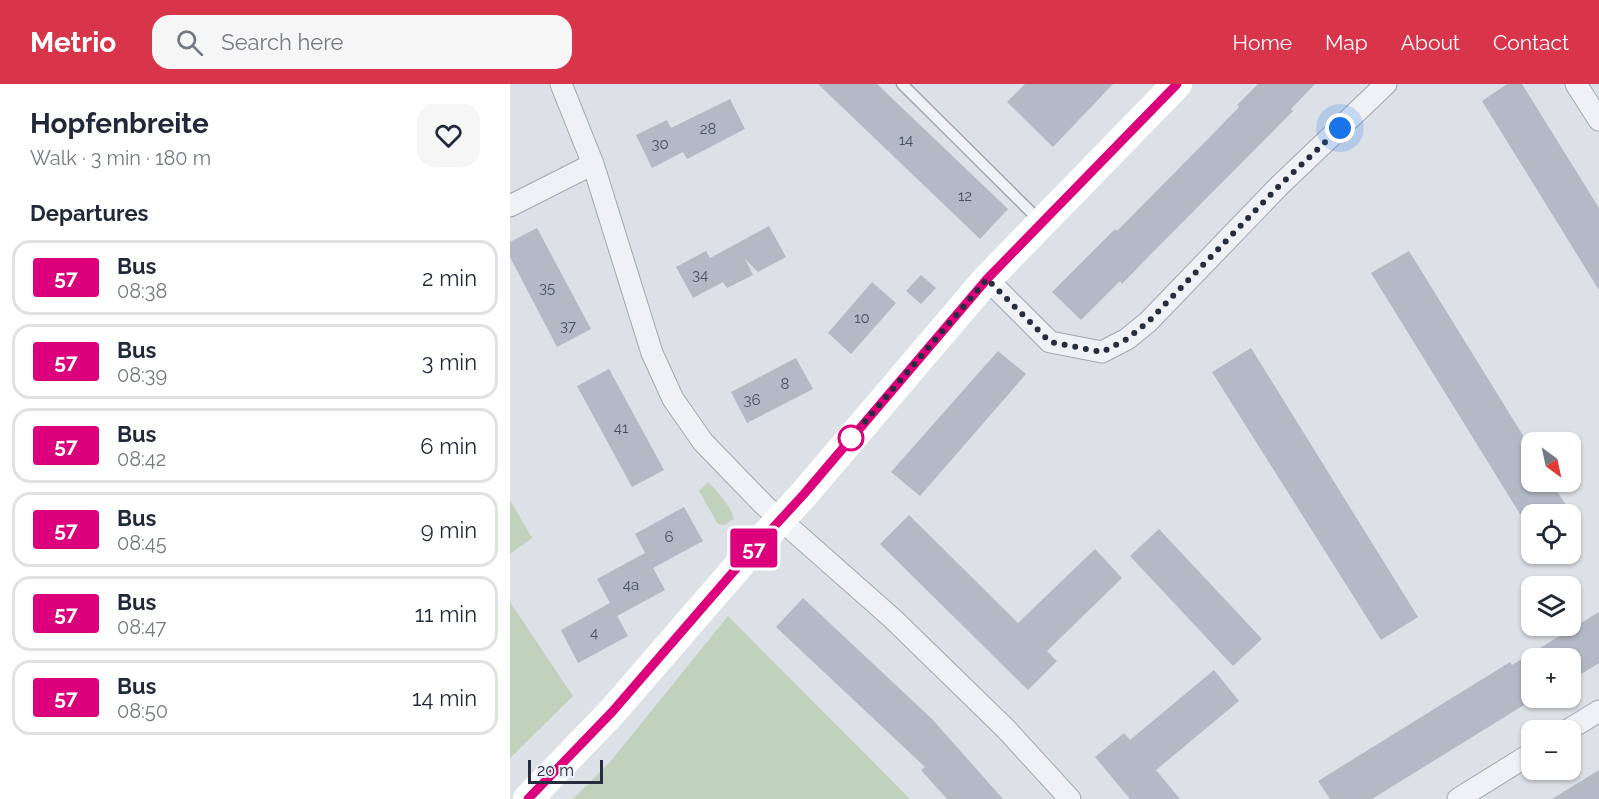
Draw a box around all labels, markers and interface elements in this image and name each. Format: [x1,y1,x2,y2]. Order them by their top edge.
search box [152,15,572,69]
text: Metrio [30,26,116,59]
icon: search [173,26,206,59]
text: Search here [221,29,343,55]
text: Home [1233,30,1292,55]
text: Map [1325,30,1368,55]
text: About [1401,30,1460,55]
text: Contact [1493,30,1569,55]
button: heart [417,104,480,167]
text: Hopfenbreite [30,107,209,140]
your location [1325,113,1355,143]
house number: 28 [700,120,716,138]
house number: 14 [899,131,913,149]
house number: 30 [651,135,669,153]
text: Walk · 3 min · 180 m [30,146,211,170]
house number: 12 [958,187,972,205]
text: Departures [30,200,148,226]
text: Bus [117,253,156,279]
text: 57 [54,265,78,290]
text: 2 min [422,265,477,291]
house number: 34 [692,266,708,284]
text: 08:38 [117,279,167,303]
house number: 35 [539,279,555,297]
house number: 10 [854,309,870,327]
house number: 37 [560,317,576,335]
text: Bus [117,337,156,363]
text: 57 [54,349,78,374]
text: 3 min [422,349,477,375]
text: 08:39 [117,363,167,387]
house number: 8 [781,375,790,393]
house number: 36 [743,391,761,409]
house number: 41 [614,419,629,437]
text: Bus [117,421,156,447]
unlabelled marker [838,425,864,451]
north arrow [1521,432,1581,492]
map controls [1521,432,1581,780]
text: 57 [54,433,78,458]
text: 6 min [420,433,477,459]
text: 08:42 [117,447,166,471]
button: locate [1521,504,1581,564]
text: Bus [117,505,156,531]
text: 57 [54,517,78,542]
text: 9 min [421,517,477,543]
house number: 6 [664,528,674,546]
line badge: 57 [727,528,781,568]
text: 08:45 [117,531,167,555]
text: 57 [742,536,766,561]
house number: 4a [623,576,639,594]
button: layers [1521,576,1581,636]
text: Bus [117,589,156,615]
text: 57 [54,601,78,626]
text: 11 min [415,601,477,627]
text: 08:47 [117,615,166,639]
house number: 4 [590,624,598,642]
button: + [1521,648,1581,708]
text: Bus [117,673,156,699]
text: 57 [54,685,78,710]
text: 14 min [412,685,477,711]
text: 08:50 [117,699,168,723]
button: − [1521,720,1581,780]
scale bar [528,757,603,784]
text: 20 m [537,761,574,780]

